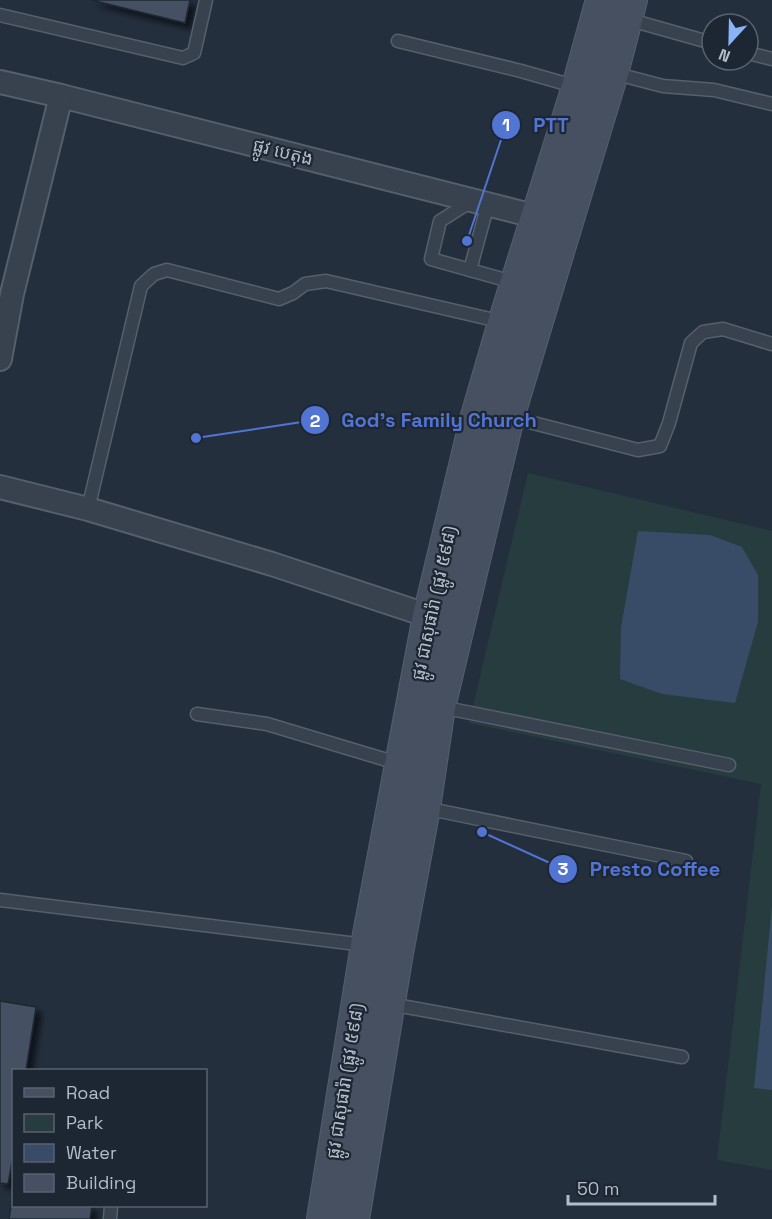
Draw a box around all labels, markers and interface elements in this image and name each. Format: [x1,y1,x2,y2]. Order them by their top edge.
north arrow [700,12,760,72]
text: N [716,44,733,67]
callout: PTT [491,106,581,144]
text: PTT [533,112,569,138]
text: 1 [502,113,510,136]
street label: ផ្លូវ បេតុង [249,133,316,175]
callout: God's Family Church [300,401,549,439]
text: God's Family Church [341,407,537,433]
text: 2 [310,409,321,432]
street label: ផ្លូវ ជាសុផារ៉ា (ផ្លូវ ៥៩៨) [406,524,466,683]
callout: Presto Coffee [548,850,732,888]
text: Presto Coffee [590,856,720,882]
text: 3 [558,857,569,880]
street label: ផ្លូវ ជាសុផារ៉ា (ផ្លូវ ៥៩៨) [321,1001,373,1161]
legend [12,1069,207,1207]
text: Road [66,1081,110,1104]
text: Park [66,1111,104,1134]
text: Water [66,1141,117,1164]
scale bar [568,1168,715,1206]
text: Building [66,1171,136,1194]
text: 50 m [577,1177,619,1200]

